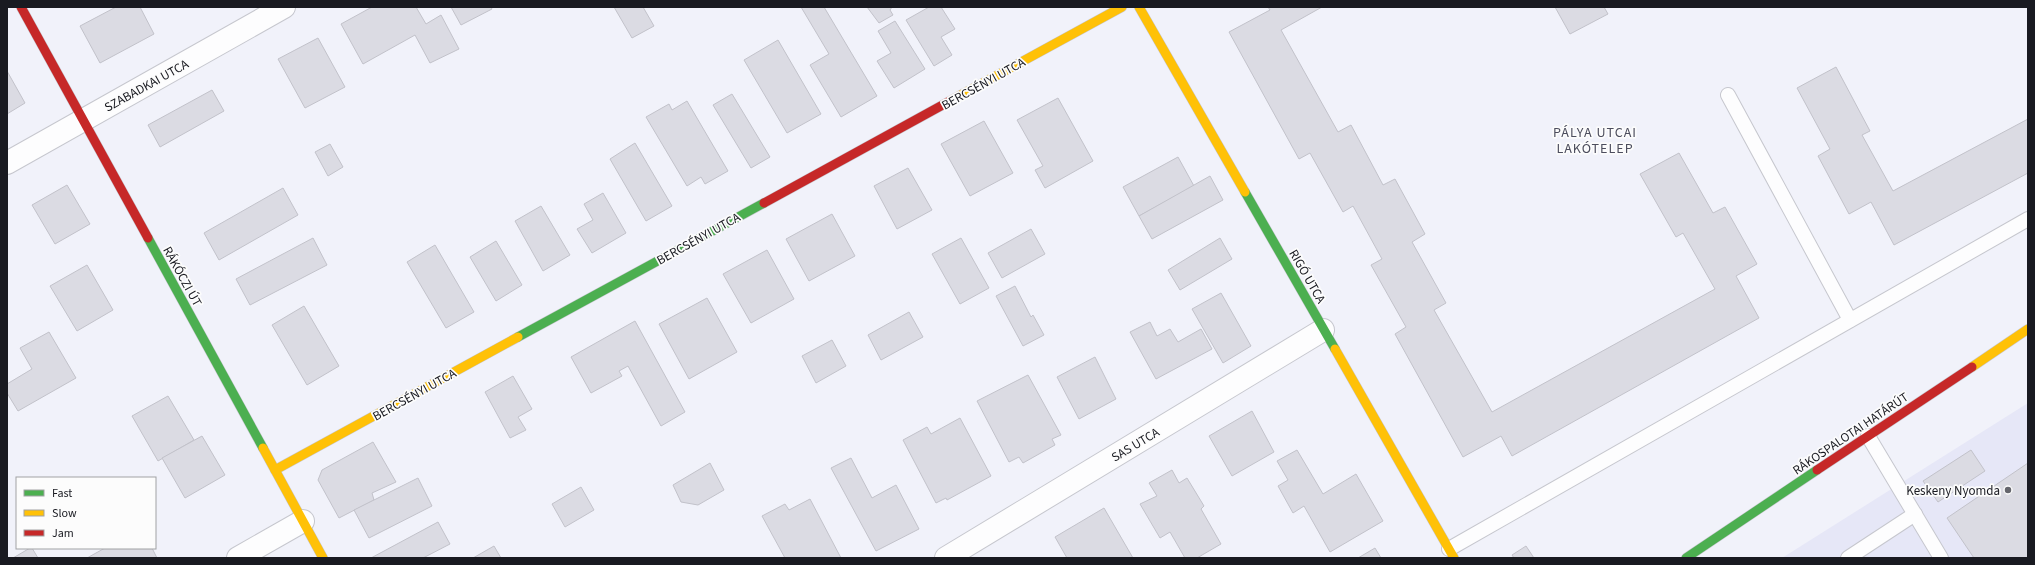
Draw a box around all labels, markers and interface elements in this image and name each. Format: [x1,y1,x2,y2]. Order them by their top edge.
street label: BERCSÉNYI UTCA [938,53,1029,114]
street label: SZABADKAI UTCA [101,55,193,116]
district label: PÁLYA UTCAI LAKÓTELEP [1553,123,1637,159]
street label: BERCSÉNYI UTCA [653,208,744,269]
street label: RÁKÓCZI ÚT [158,243,206,310]
street label: RIGÓ UTCA [1284,246,1330,308]
street label: BERCSÉNYI UTCA [369,364,460,425]
street label: RÁKOSPALOTAI HATÁRÚT [1789,388,1912,479]
street label: SAS UTCA [1108,423,1164,466]
legend [16,477,156,549]
place label: Keskeny Nyomda [1906,482,2000,500]
text: Fast [52,485,72,502]
marker: Keskeny Nyomda [2003,485,2013,495]
text: Slow [52,505,77,522]
text: Jam [52,525,74,542]

